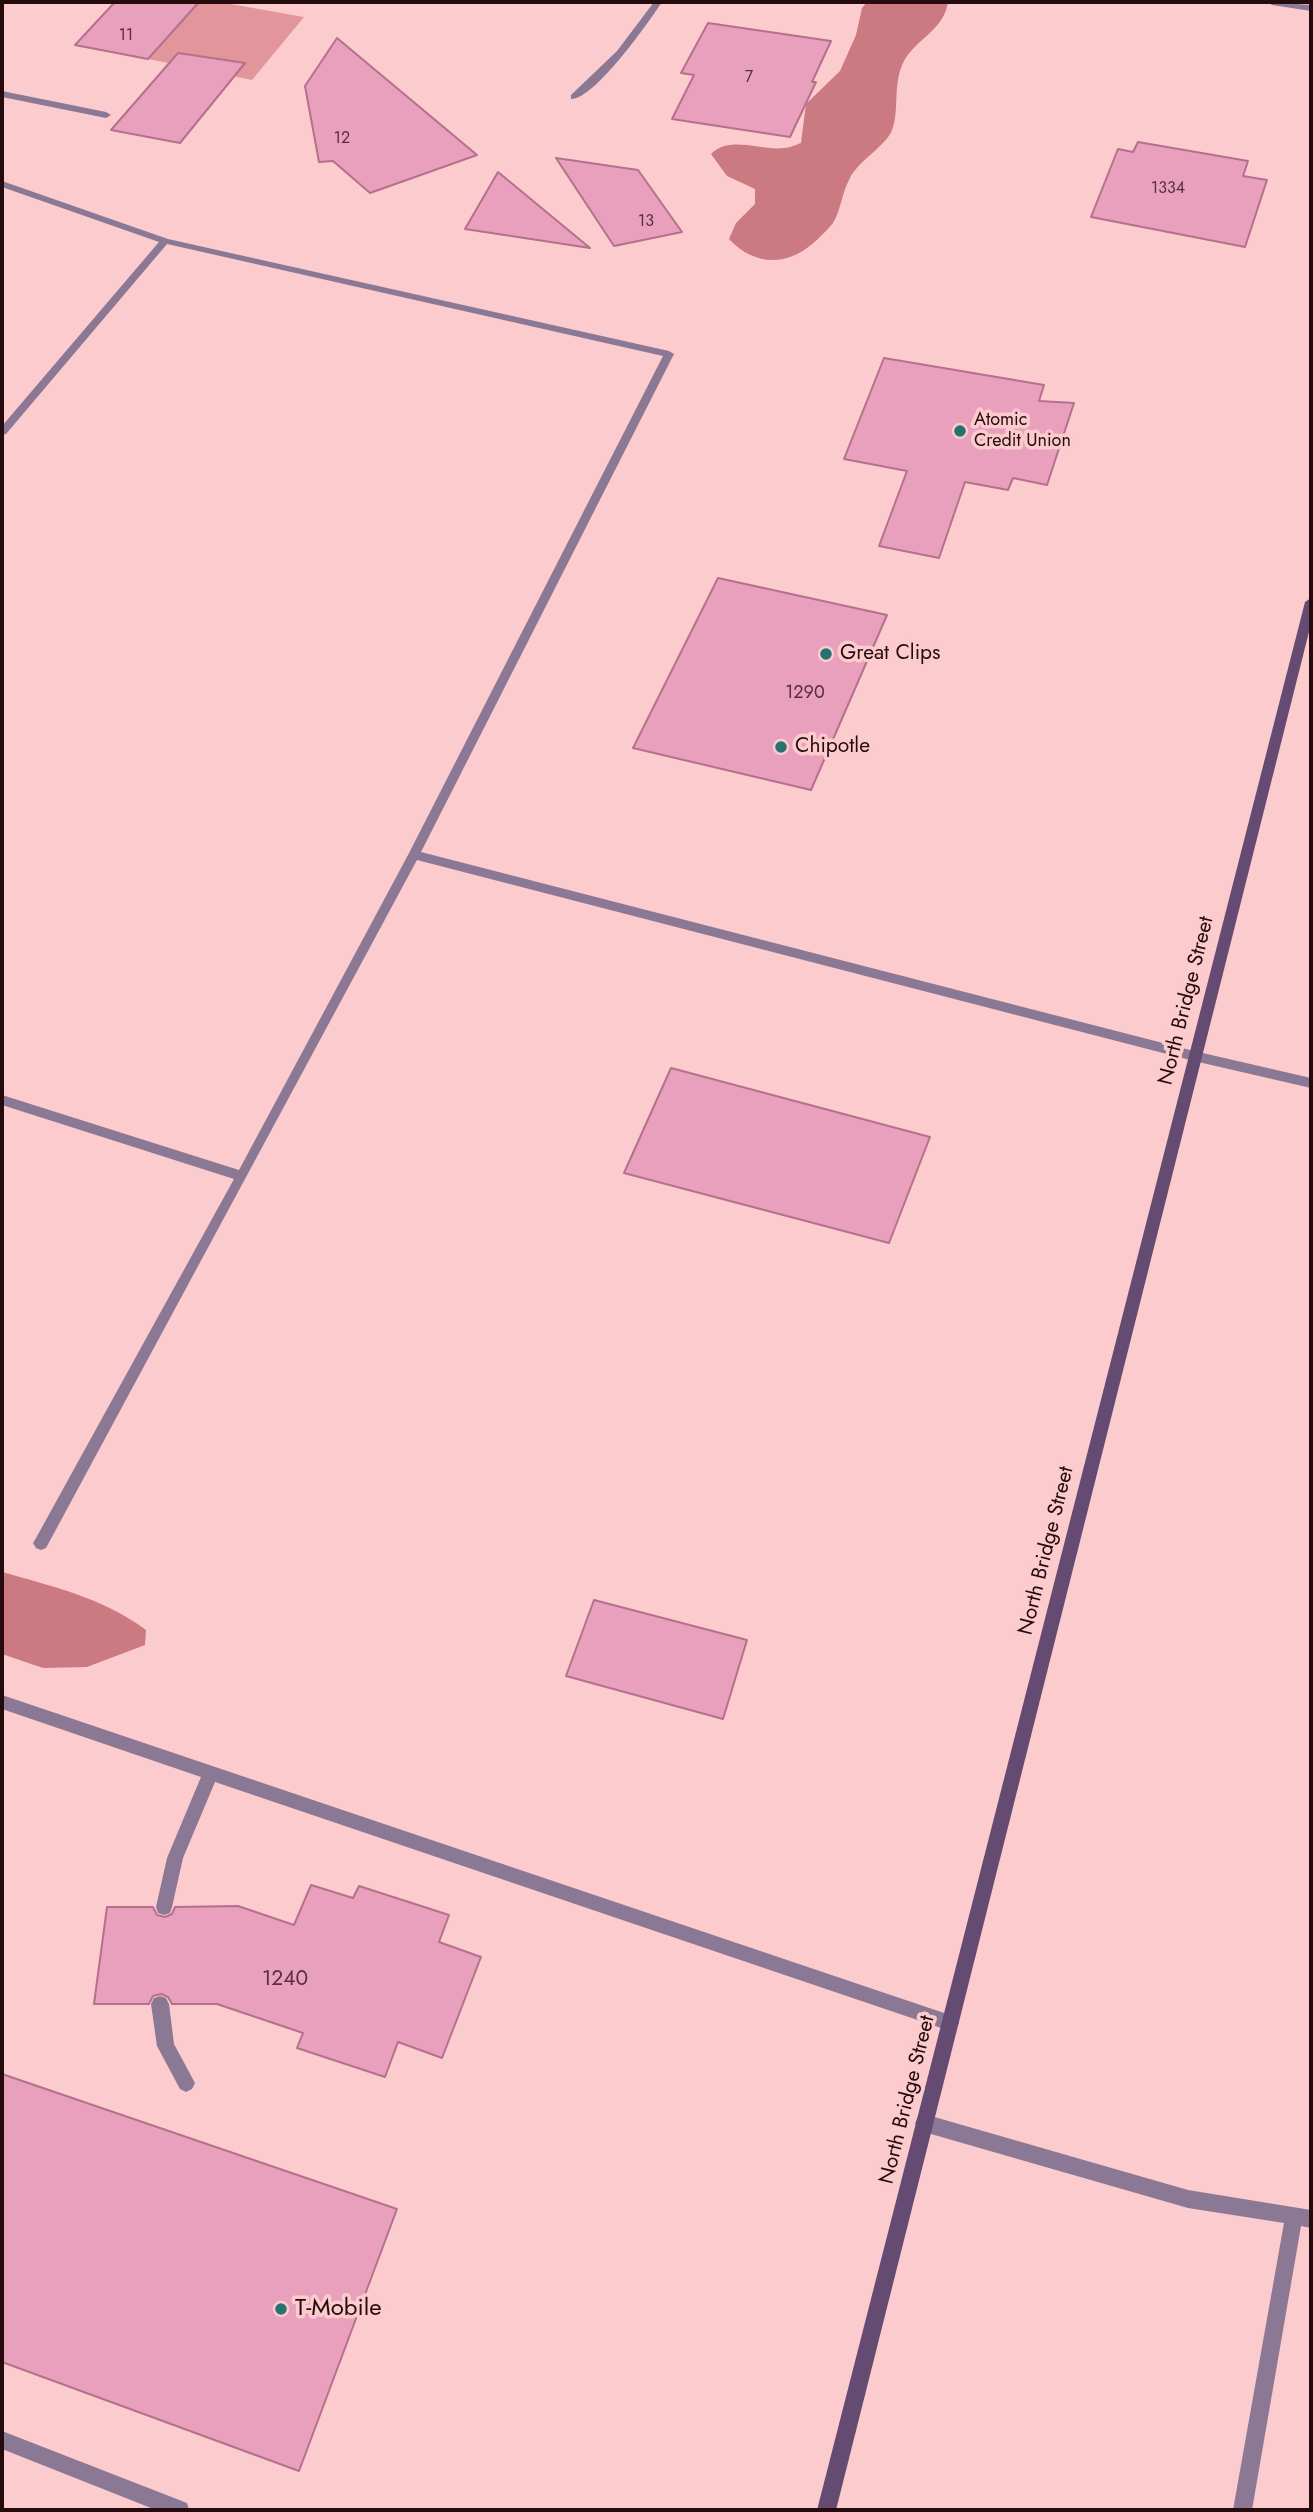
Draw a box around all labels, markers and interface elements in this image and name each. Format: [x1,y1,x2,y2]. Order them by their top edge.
house number: 11 [119,26,133,46]
house number: 7 [745,68,753,88]
house number: 12 [334,129,350,149]
house number: 1334 [1151,179,1185,199]
house number: 13 [638,212,654,232]
place label: Atomic Credit Union [974,410,1071,452]
marker: Atomic Credit Union [952,423,968,439]
place label: Great Clips [840,641,941,667]
marker: Great Clips [818,646,834,662]
house number: 1290 [785,683,825,705]
place label: Chipotle [795,734,870,760]
marker: Chipotle [773,739,789,755]
street label: North Bridge Street [1154,914,1220,1088]
street label: North Bridge Street [1014,1464,1080,1638]
house number: 1240 [262,1967,308,1993]
street label: North Bridge Street [875,2013,941,2187]
place label: T-Mobile [295,2295,382,2323]
marker: T-Mobile [273,2301,289,2317]

